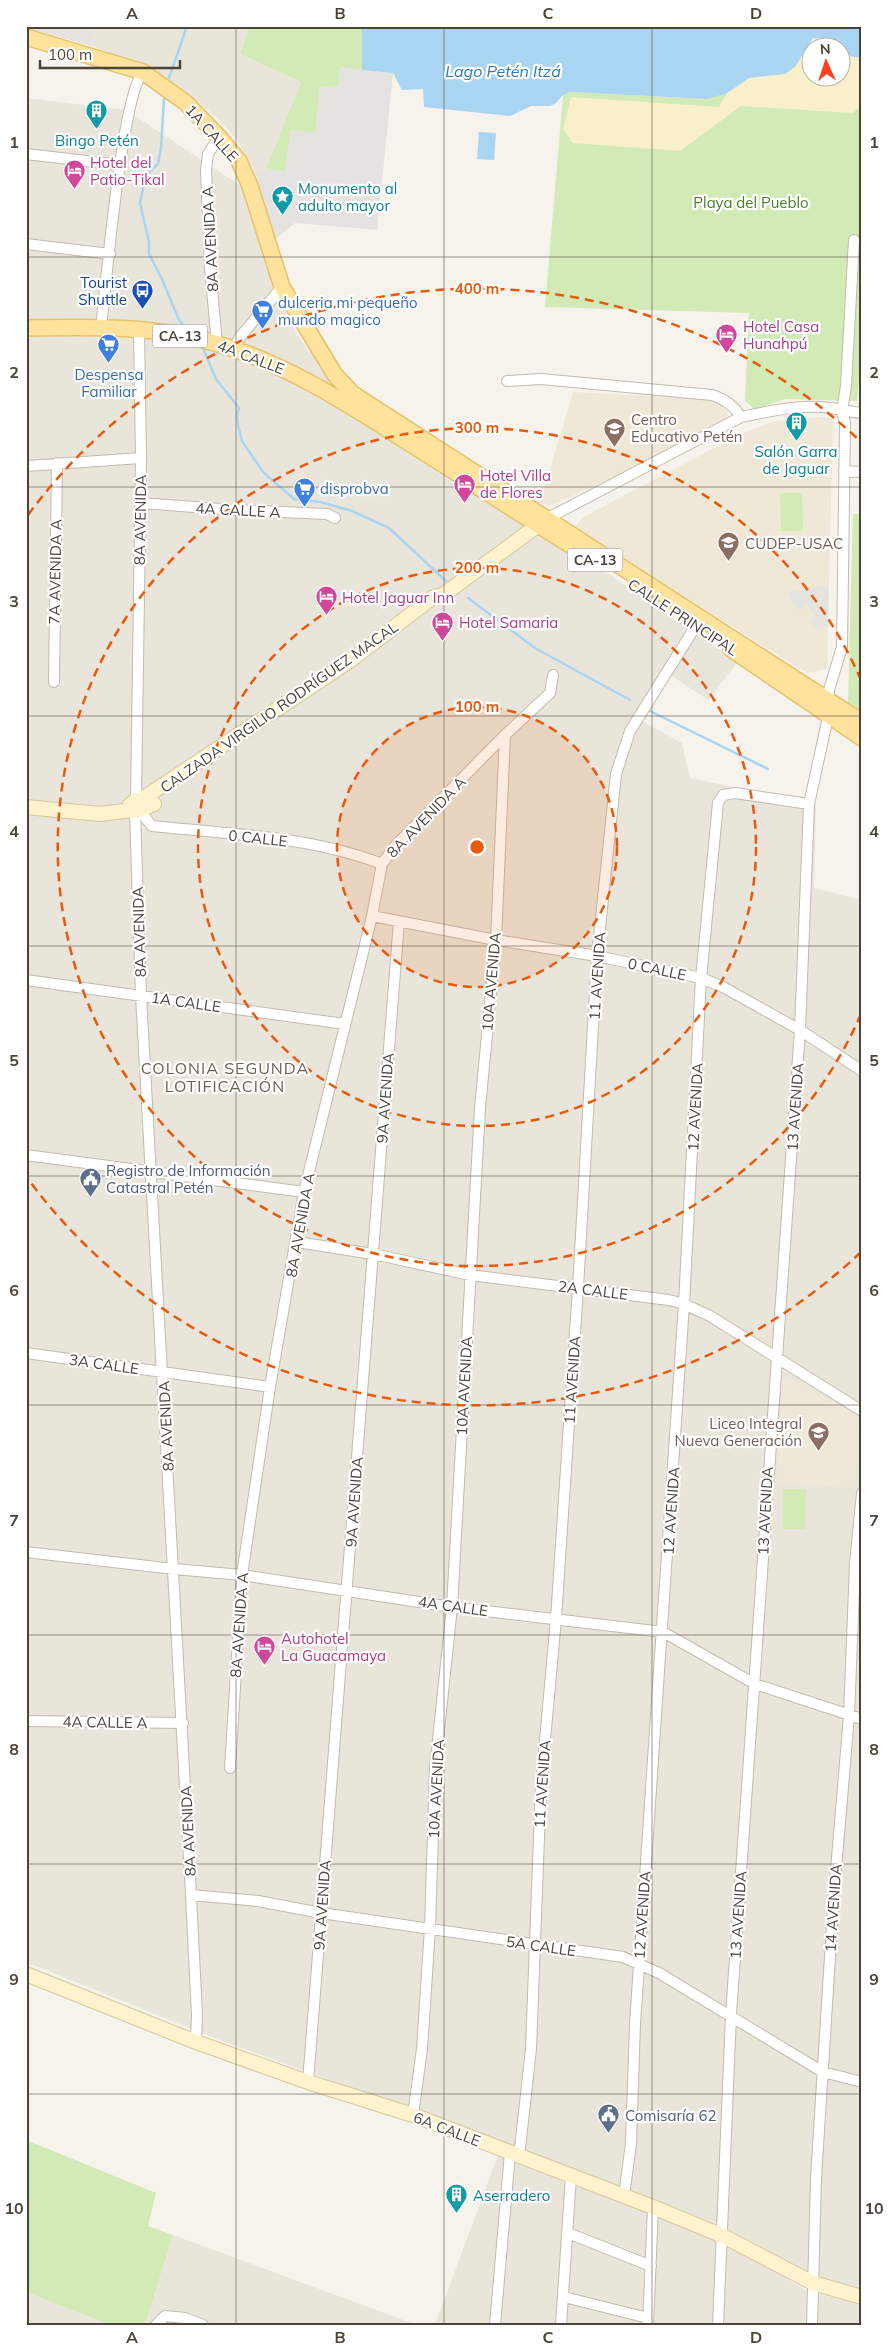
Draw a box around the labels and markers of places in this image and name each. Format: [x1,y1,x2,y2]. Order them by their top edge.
building icon: Bingo Petén [85,99,109,130]
place label: Bingo Petén [55,131,139,150]
place label: Hotel del Patio-Tikal [90,153,165,189]
hotel icon: Hotel del Patio-Tikal [62,159,86,190]
place label: Monumento al adulto mayor [298,179,397,215]
place icon: Monumento al adulto mayor [270,185,294,216]
place label: Tourist Shuttle [78,273,127,309]
bus stop icon: Tourist Shuttle [131,279,155,310]
place label: dulceria mi pequeño mundo magico [278,293,418,329]
supermarket icon: dulceria mi pequeño mundo magico [250,299,274,330]
place label: Hotel Casa Hunahpú [743,317,819,353]
hotel icon: Hotel Casa Hunahpú [715,323,739,354]
supermarket icon: Despensa Familiar [97,333,121,364]
place label: Despensa Familiar [74,365,144,401]
place label: Centro Educativo Petén [631,410,743,446]
building icon: Salón Garra de Jaguar [784,410,808,441]
school or university icon: Centro Educativo Petén [603,416,627,447]
place label: Salón Garra de Jaguar [755,442,837,478]
place label: Hotel Villa de Flores [480,466,551,502]
hotel icon: Hotel Villa de Flores [452,472,476,503]
supermarket icon: disprobva [292,476,316,507]
place label: disprobva [320,479,389,498]
school or university icon: CUDEP-USAC [717,531,741,562]
place label: CUDEP-USAC [745,534,843,553]
hotel icon: Hotel Jaguar Inn [314,585,338,616]
place label: Hotel Jaguar Inn [342,588,454,607]
hotel icon: Hotel Samaria [431,610,455,641]
place label: Hotel Samaria [459,613,558,632]
centre of rings [468,838,486,856]
place label: Registro de Información Catastral Petén [106,1161,271,1197]
public building icon: Registro de Información Catastral Petén [78,1167,102,1198]
place label: Liceo Integral Nueva Generación [675,1414,802,1450]
school or university icon: Liceo Integral Nueva Generación [806,1420,830,1451]
place label: Autohotel La Guacamaya [281,1629,386,1665]
hotel icon: Autohotel La Guacamaya [253,1635,277,1666]
public building icon: Comisaría 62 [597,2103,621,2134]
place label: Comisaría 62 [625,2106,716,2125]
building icon: Aserradero [445,2183,469,2214]
place label: Aserradero [473,2186,550,2205]

